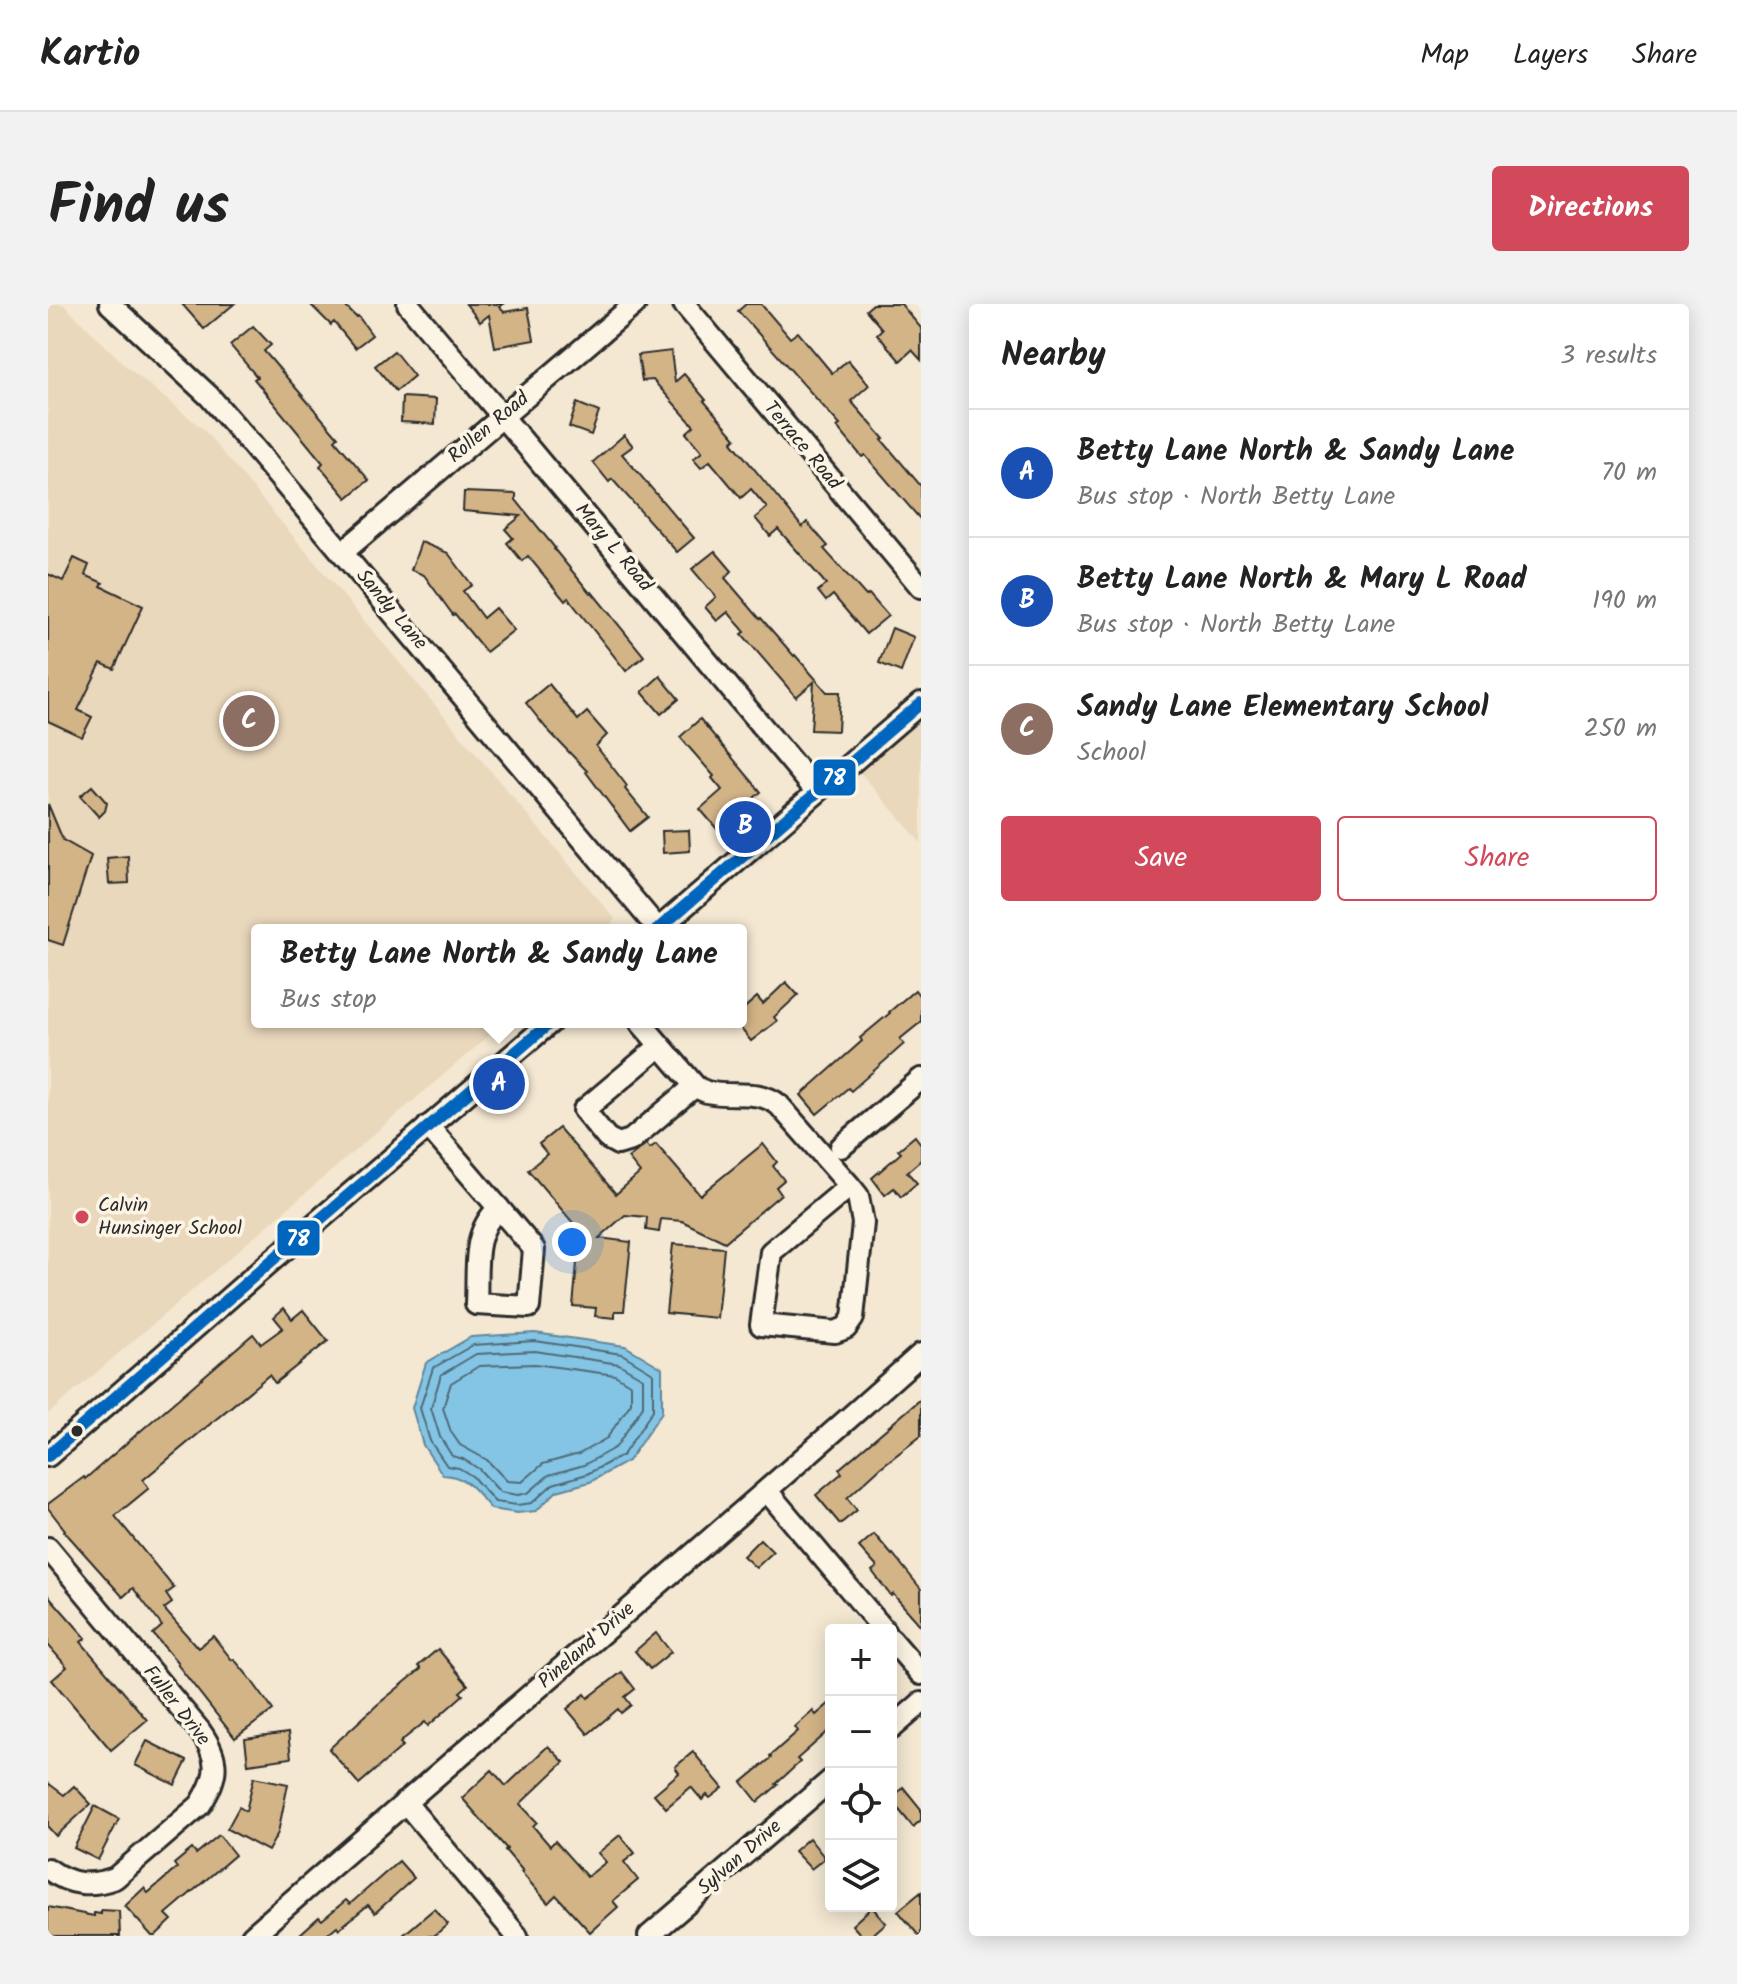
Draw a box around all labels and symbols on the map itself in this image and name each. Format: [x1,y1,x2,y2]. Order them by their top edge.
street label: Rollen Road [441,383,538,472]
street label: Terrace Road [755,394,850,499]
street label: Mary L Road [566,496,661,601]
street label: Sandy Lane [347,562,435,658]
pin: C [223,691,275,751]
line badge: 78 [812,758,857,797]
text: 78 [822,762,847,797]
pin: B [719,797,771,857]
pin: A [473,1054,525,1114]
place label: Calvin Hunsinger School [98,1190,242,1245]
marker: Calvin Hunsinger School [73,1208,91,1226]
line badge: 78 [276,1219,321,1257]
your location [552,1222,592,1262]
text: 78 [286,1223,311,1258]
unlabelled marker [69,1423,85,1439]
street label: Pineland Drive [531,1595,643,1697]
street label: Fuller Drive [134,1659,218,1753]
street label: Sylvan Drive [691,1812,789,1904]

